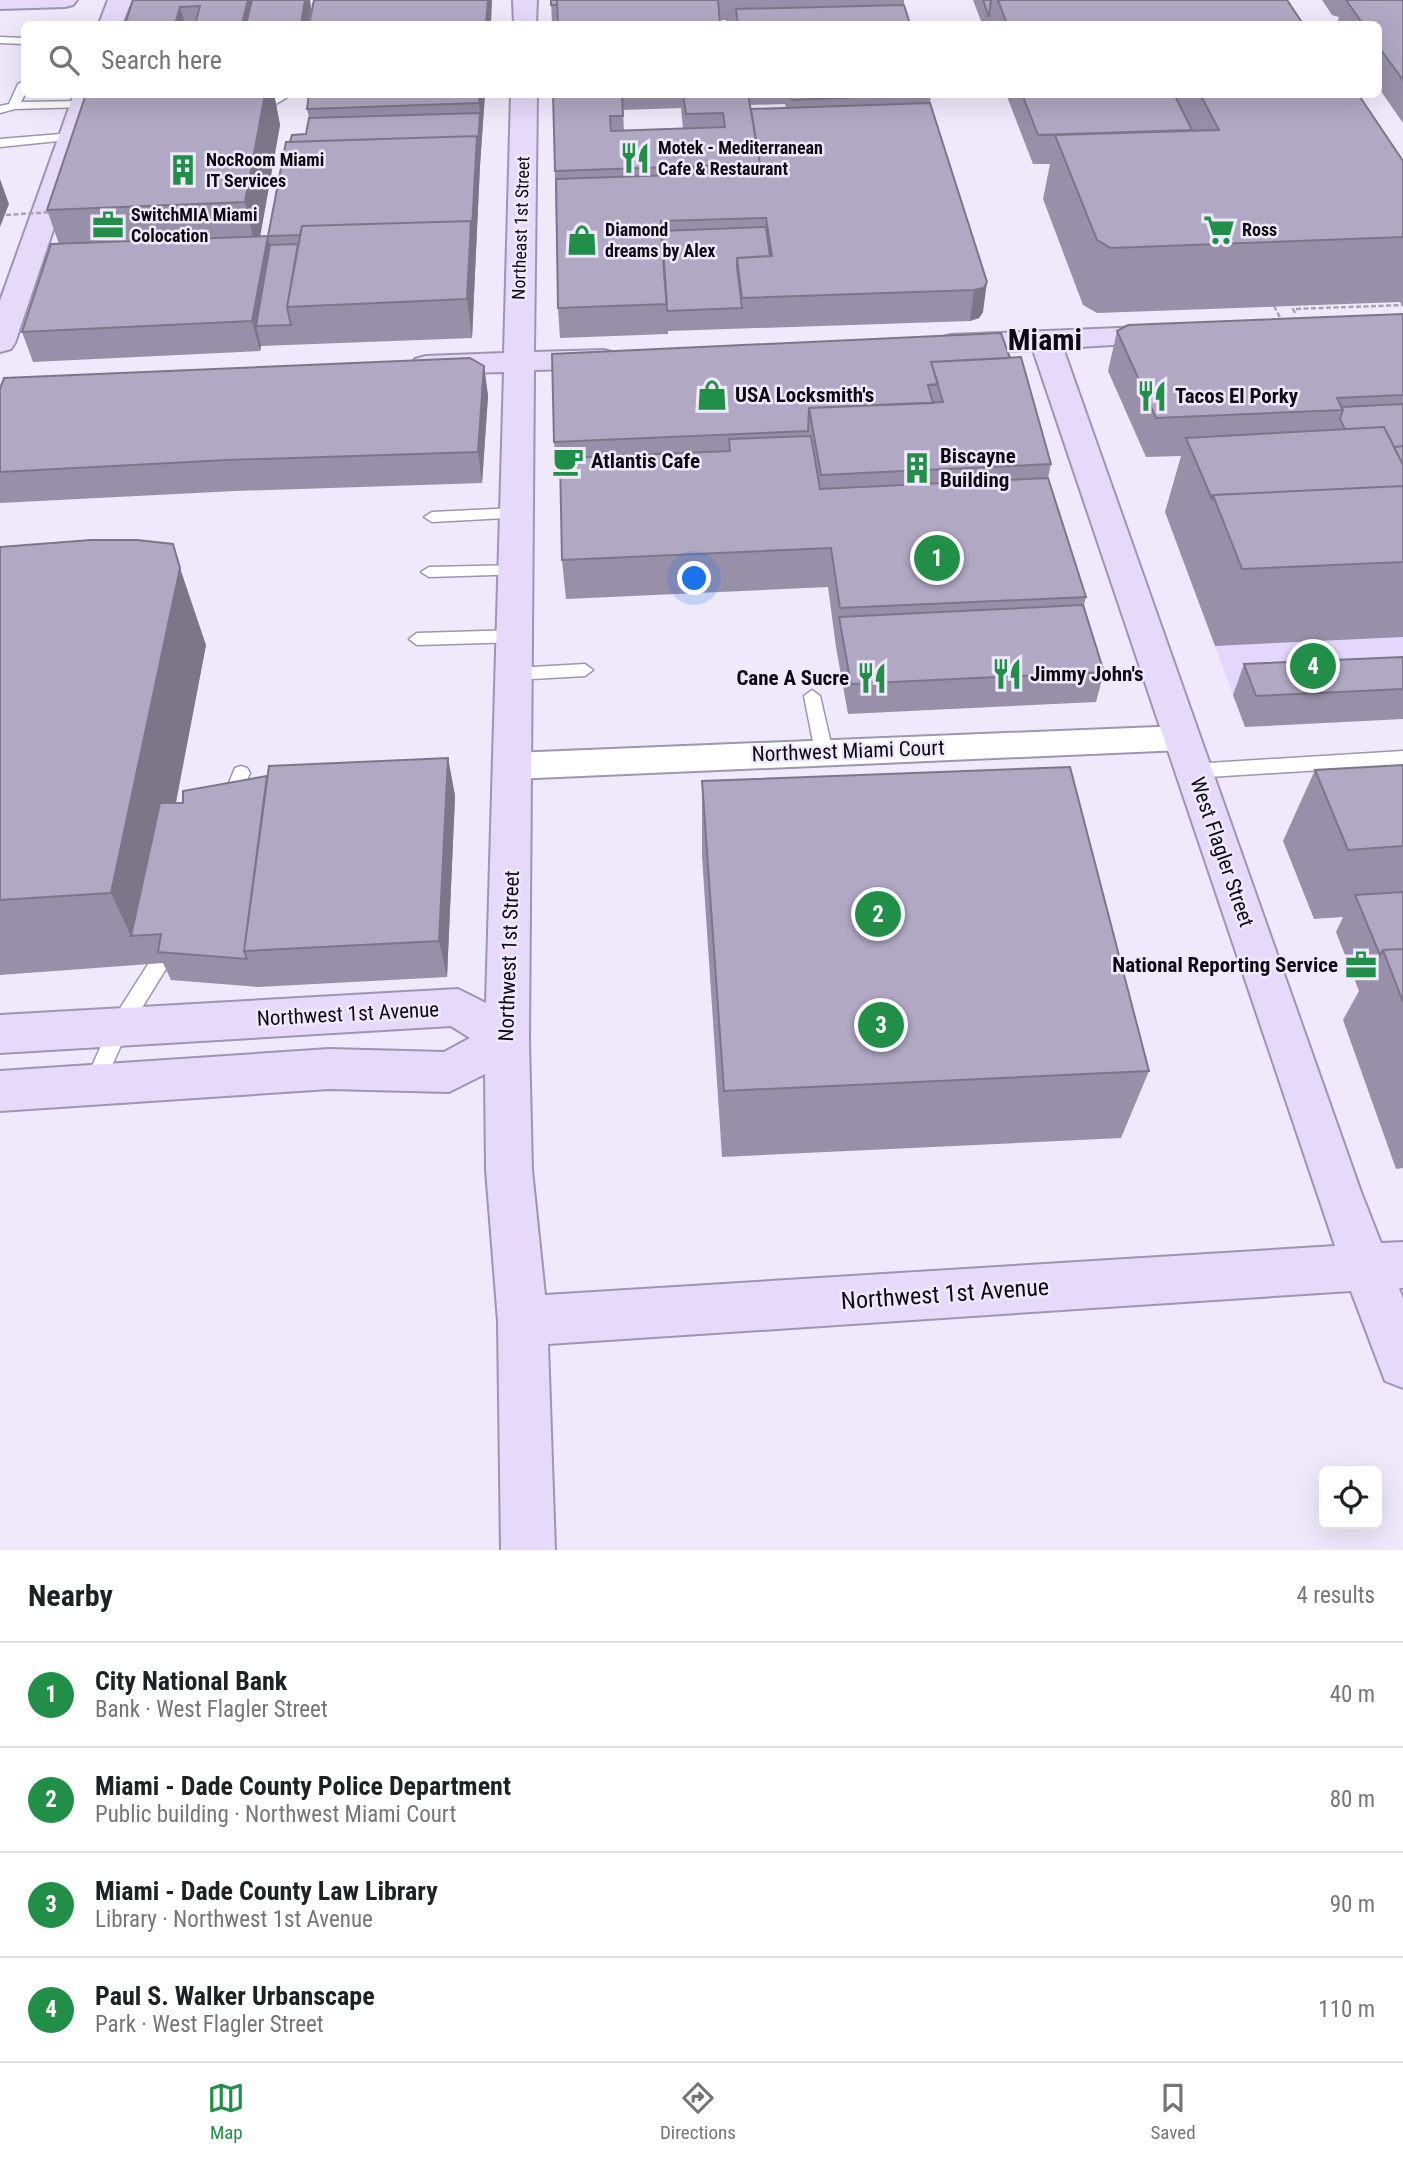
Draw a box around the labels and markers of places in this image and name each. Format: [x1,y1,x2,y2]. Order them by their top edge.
place label: Motek - Mediterranean Cafe & Restaurant [658,137,823,179]
restaurant icon: Motek - Mediterranean Cafe & Restaurant [618,141,652,175]
place label: NocRoom Miami IT Services [206,149,324,191]
building icon: NocRoom Miami IT Services [166,153,200,187]
place label: SwitchMIA Miami Colocation [131,204,257,246]
office icon: SwitchMIA Miami Colocation [91,208,125,242]
supermarket icon: Ross [1202,213,1236,247]
place label: Diamond dreams by Alex [605,219,716,261]
place label: Ross [1242,219,1277,240]
shop icon: Diamond dreams by Alex [565,223,599,257]
shop icon: USA Locksmith's [695,378,729,412]
restaurant icon: Tacos El Porky [1135,379,1169,413]
place label: USA Locksmith's [735,383,874,407]
place label: Tacos El Porky [1175,384,1299,408]
cafe icon: Atlantis Cafe [551,444,585,478]
place label: Biscayne Building [940,444,1016,492]
place label: Atlantis Cafe [591,449,700,473]
building icon: Biscayne Building [900,451,934,485]
pin: 1 [914,532,960,584]
pin: 4 [1290,640,1336,692]
restaurant icon: Jimmy John's [990,657,1024,691]
restaurant icon: Cane A Sucre [855,661,889,695]
place label: Jimmy John's [1030,662,1144,686]
place label: Cane A Sucre [736,666,849,690]
pin: 2 [855,888,901,940]
office icon: National Reporting Service [1344,948,1378,982]
place label: National Reporting Service [1112,953,1338,977]
pin: 3 [858,999,904,1051]

